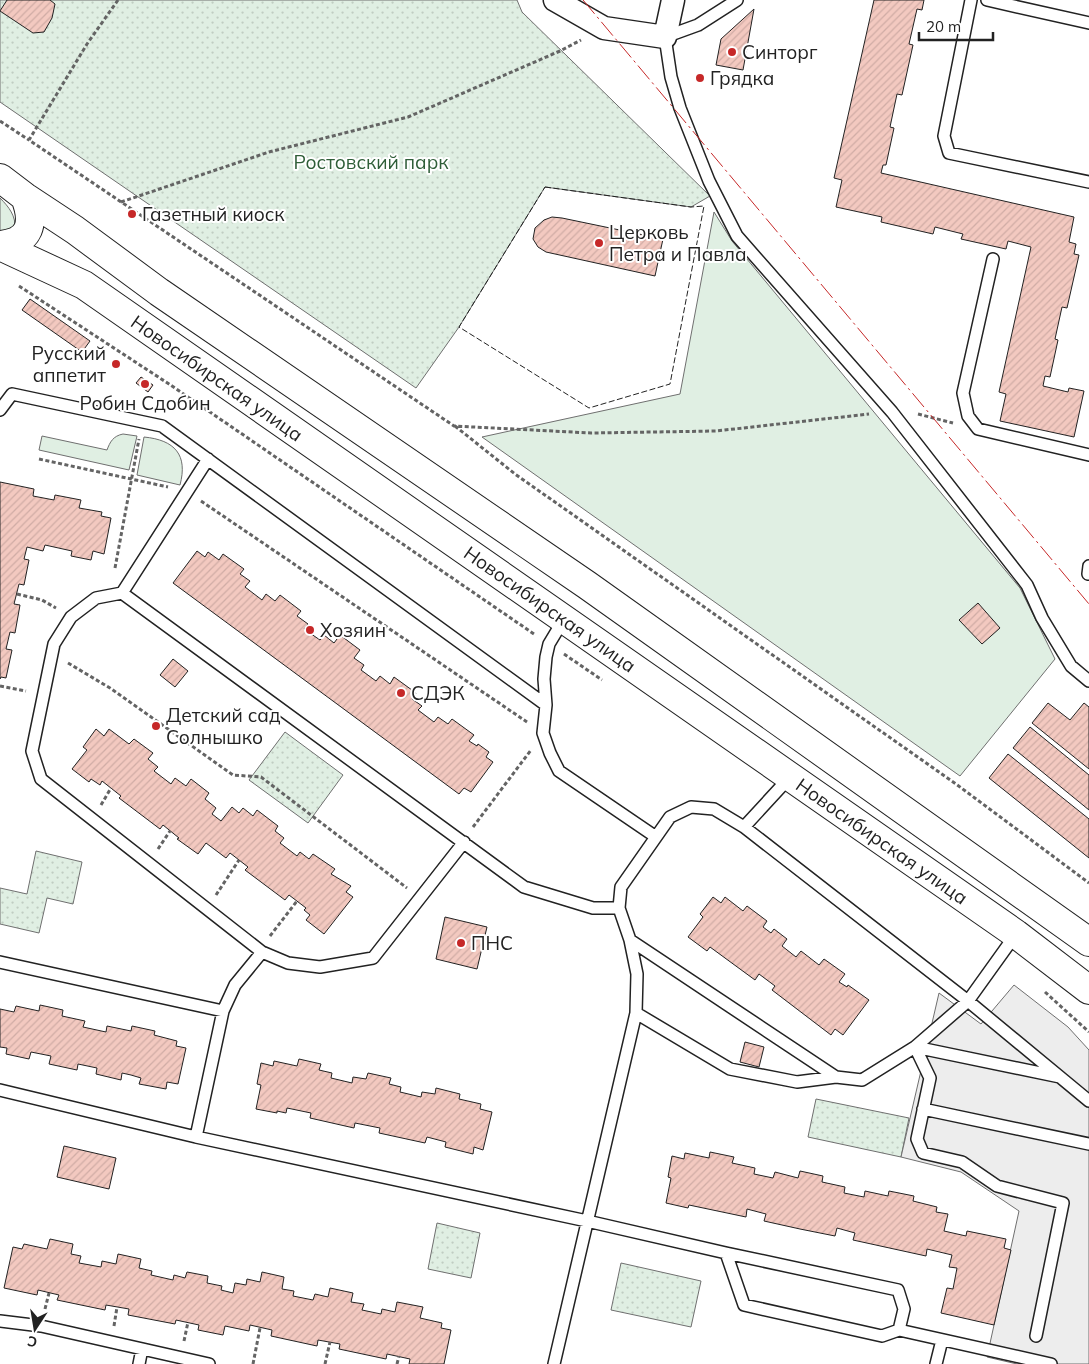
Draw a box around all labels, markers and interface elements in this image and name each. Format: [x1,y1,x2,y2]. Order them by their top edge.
scale bar [919,10,993,42]
text: 20 m [926,17,961,36]
place label: Синторг [742,40,818,64]
marker: Синторг [726,46,738,58]
place label: Грядка [710,66,774,90]
marker: Грядка [694,72,706,84]
park label: Ростовский парк [293,150,449,174]
place label: Газетный киоск [142,202,285,226]
marker: Газетный киоск [126,208,138,220]
place label: Церковь Петра и Павла [609,220,747,266]
marker: Церковь Петра и Павла [593,237,605,249]
street label: Новосибирская улица [126,310,308,446]
place label: Русский аппетит [31,341,106,387]
marker: Русский аппетит [110,358,122,370]
marker: Робин Сдобин [139,378,151,390]
place label: Робин Сдобин [79,391,211,415]
street label: Новосибирская улица [459,541,641,677]
place label: Хозяин [320,618,386,642]
marker: Хозяин [304,624,316,636]
place label: СДЭК [411,681,465,705]
marker: СДЭК [395,687,407,699]
place label: Детский сад Солнышко [166,703,281,749]
marker: Детский сад Солнышко [150,720,162,732]
street label: Новосибирская улица [791,773,973,909]
place label: ПНС [471,931,513,955]
marker: ПНС [455,937,467,949]
north arrow [10,1304,60,1354]
text: С [26,1332,39,1352]

